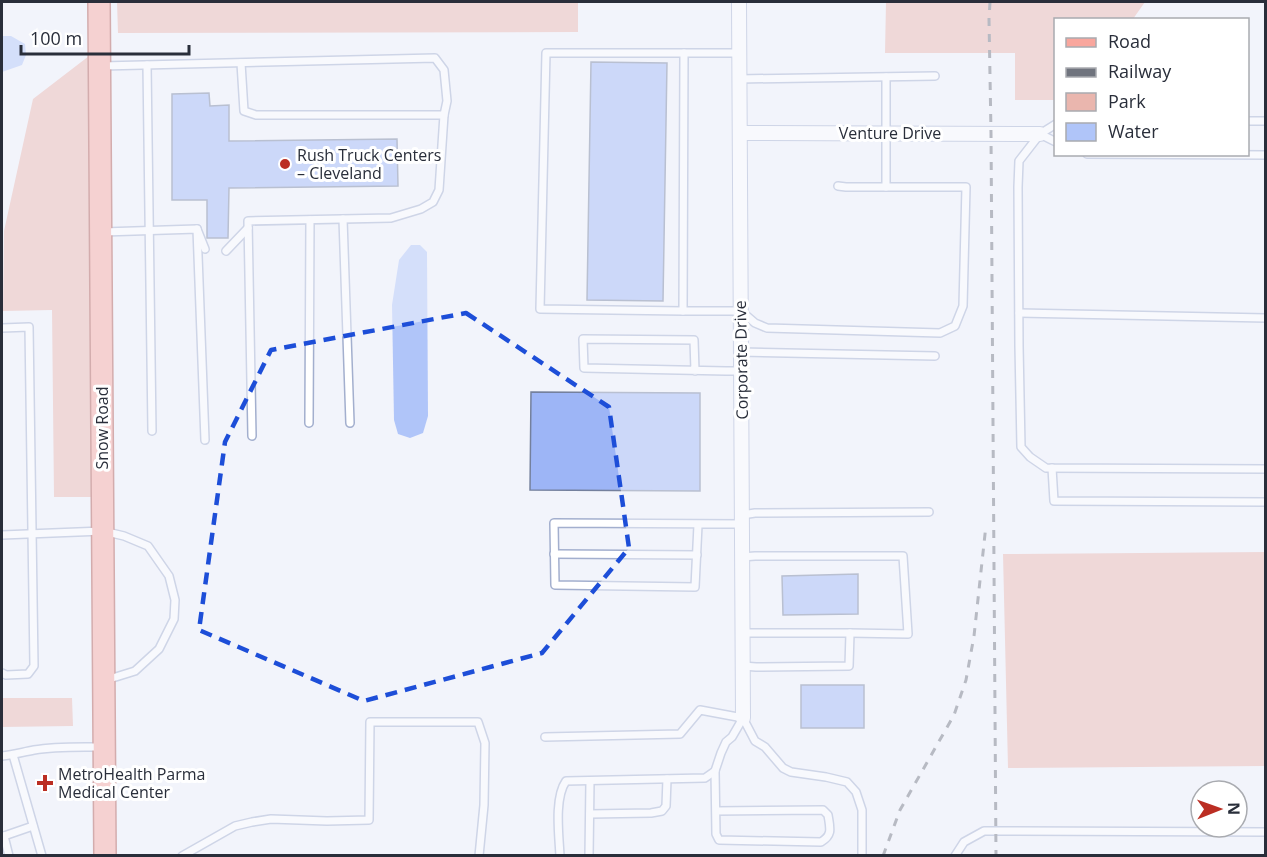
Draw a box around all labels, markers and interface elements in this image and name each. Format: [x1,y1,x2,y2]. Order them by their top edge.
scale bar [21,18,189,56]
legend [1054,18,1249,156]
text: 100 m [30,26,82,50]
text: Road [1108,29,1151,53]
text: Railway [1108,59,1172,83]
text: Park [1108,89,1146,113]
text: Water [1108,119,1159,143]
street label: Venture Drive [839,122,941,144]
place label: Rush Truck Centers – Cleveland [297,144,441,184]
marker: Rush Truck Centers – Cleveland [278,157,292,171]
street label: Corporate Drive [729,300,753,420]
street label: Snow Road [91,387,113,469]
place label: MetroHealth Parma Medical Center [58,763,205,803]
marker: MetroHealth Parma Medical Center [36,774,54,792]
north arrow [1189,779,1249,839]
text: N [1223,802,1245,815]

